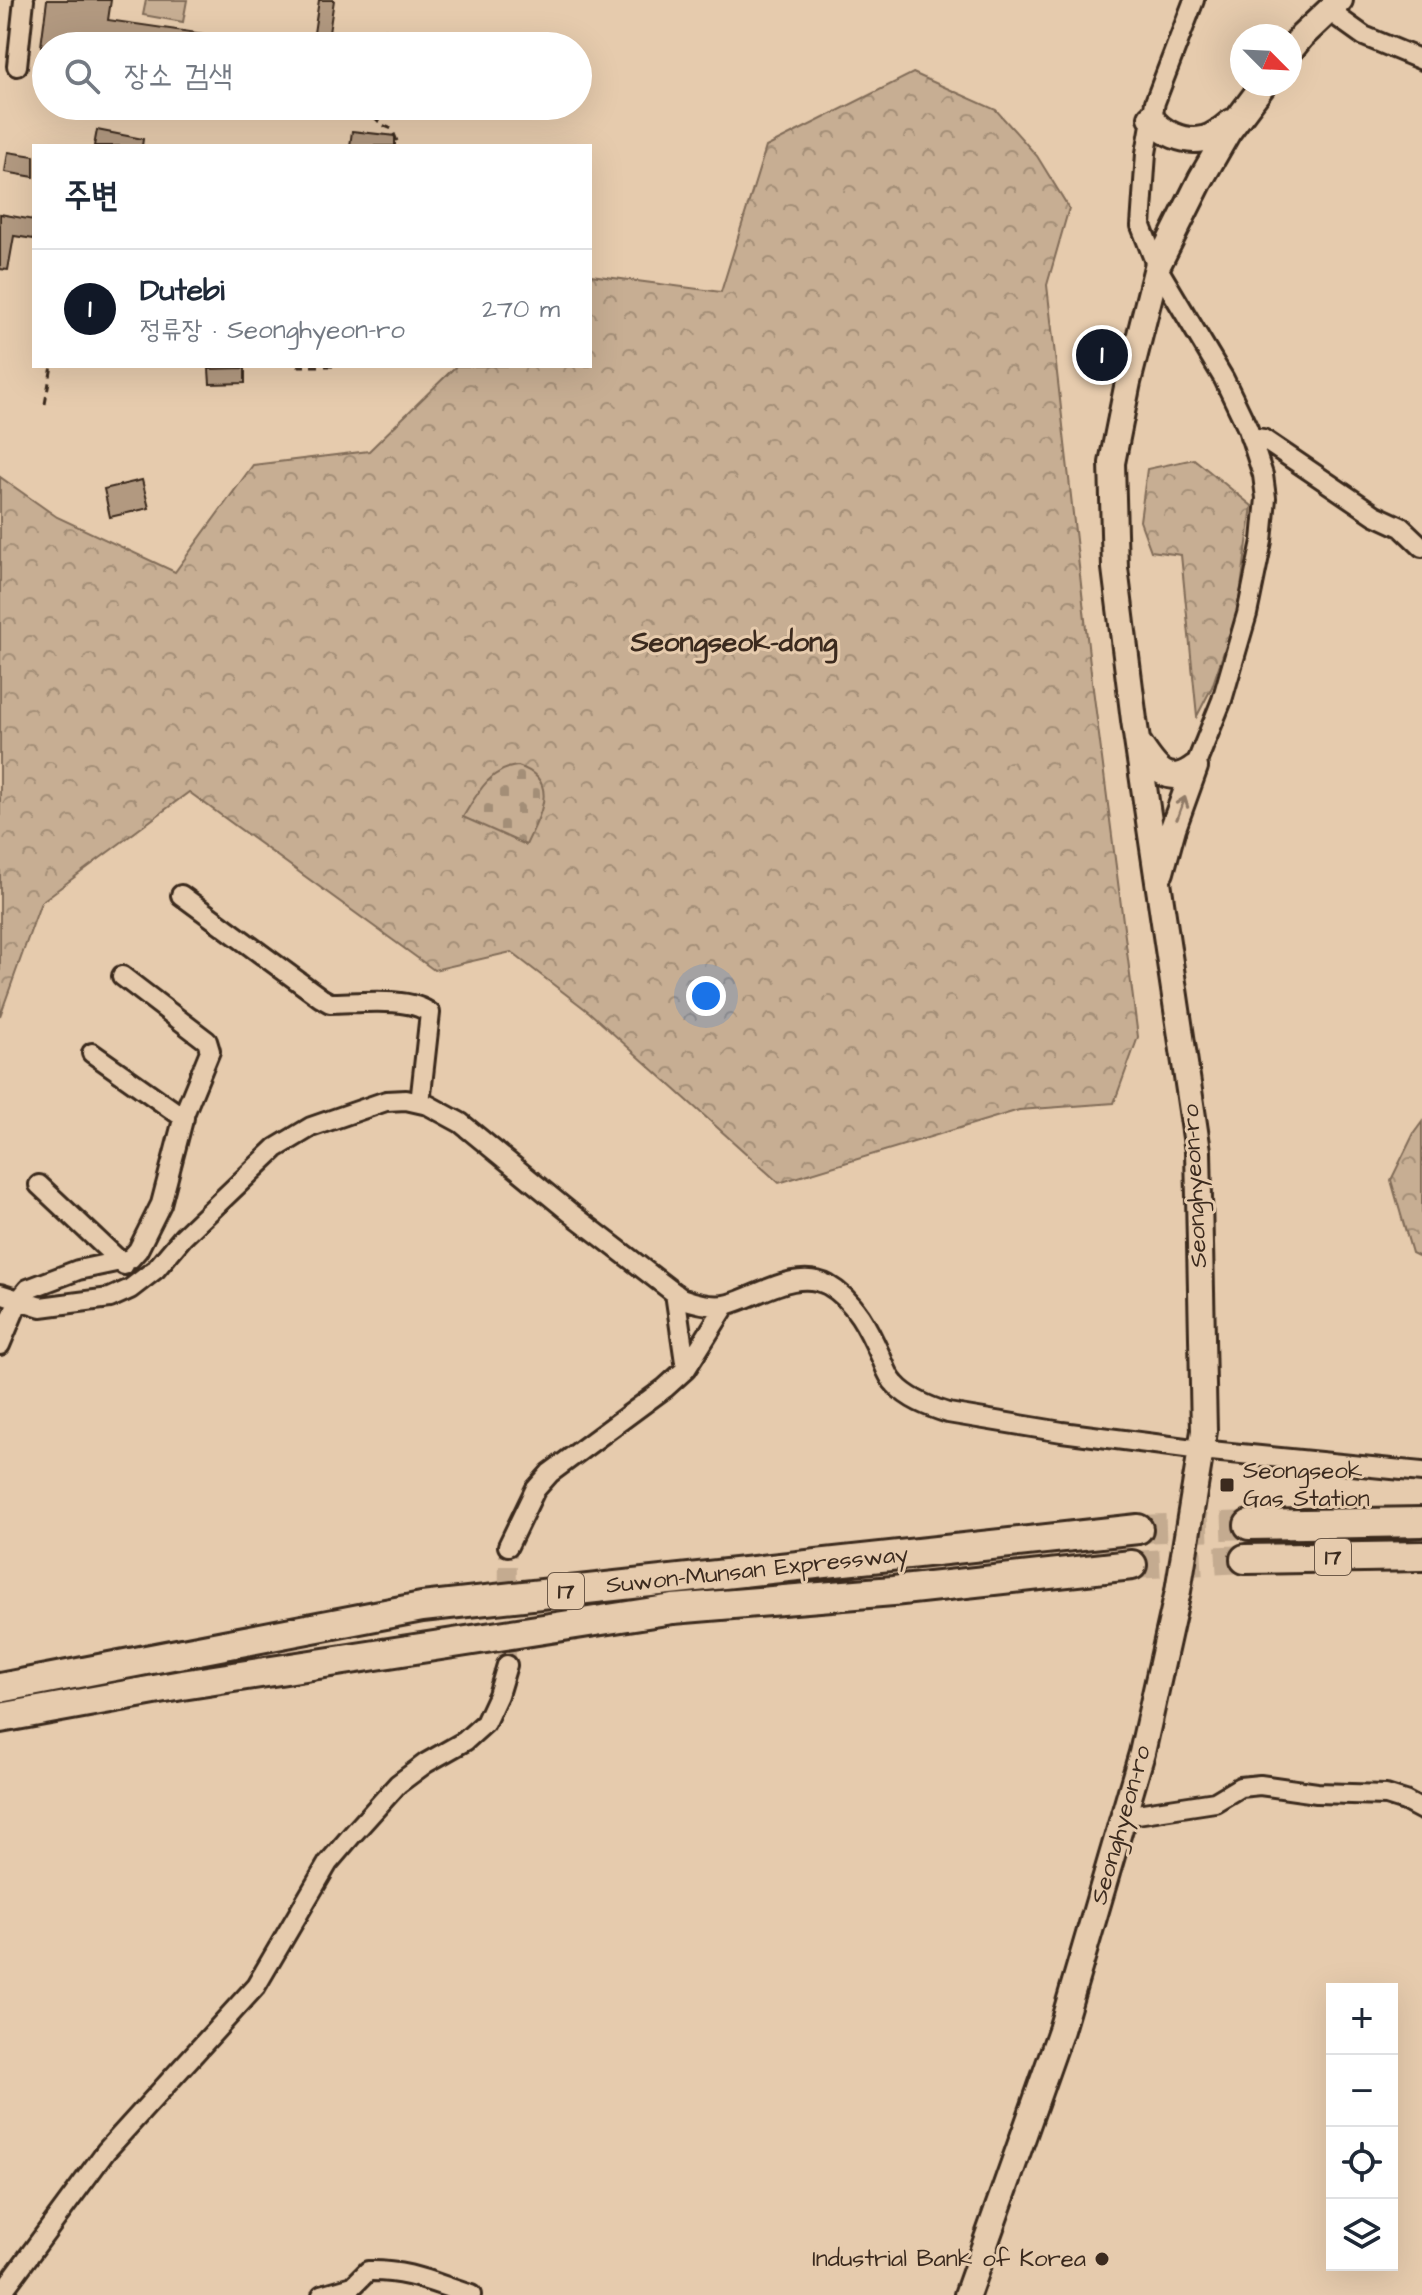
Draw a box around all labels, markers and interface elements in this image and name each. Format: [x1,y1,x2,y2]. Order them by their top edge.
north arrow [1230,24,1302,96]
search box [32,32,592,120]
icon: search [60,54,104,98]
text: 장소 검색 [124,55,233,97]
text: 주변 [64,172,119,220]
text: Dutebi [140,270,224,312]
text: 1 [88,291,92,327]
text: 270 m [482,291,560,327]
text: 정류장 · Seonghyeon-ro [140,312,405,348]
pin: 1 [1076,325,1128,385]
district label: Seongseok-dong [630,623,838,664]
one-way arrow [1175,796,1189,820]
your location [686,976,726,1016]
street label: Seonghyeon-ro [1174,1103,1217,1269]
place label: Seongseok Gas Station [1243,1454,1370,1516]
marker: Seongseok Gas Station [1218,1476,1236,1494]
street label: Suwon-Munsan Expressway [604,1537,910,1604]
road number: 17 [1315,1539,1351,1575]
road number: 17 [548,1573,584,1609]
street label: Seonghyeon-ro [1082,1741,1161,1909]
map controls [1326,1983,1398,2271]
button: + [1326,1983,1398,2055]
button: − [1326,2055,1398,2127]
button: locate [1326,2127,1398,2199]
button: layers [1326,2199,1398,2271]
place label: Industrial Bank of Korea [812,2242,1086,2276]
marker: Industrial Bank of Korea [1093,2250,1111,2268]

